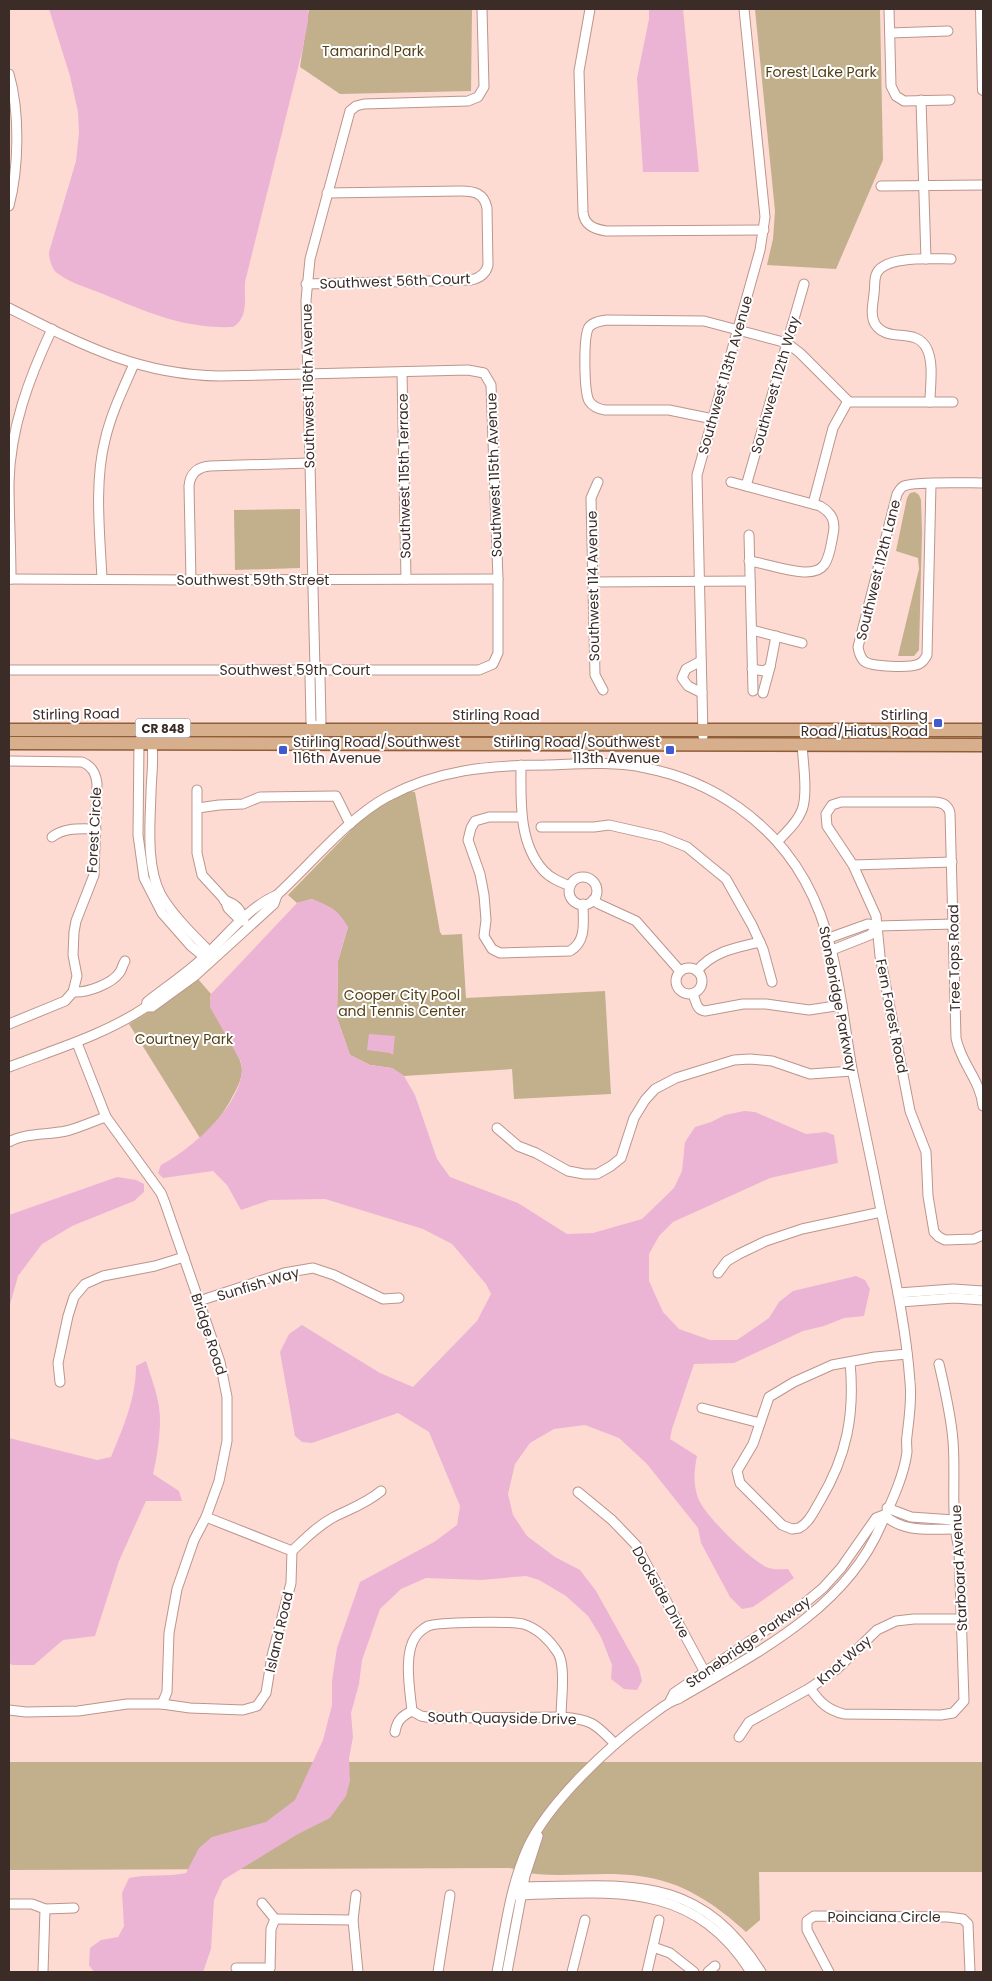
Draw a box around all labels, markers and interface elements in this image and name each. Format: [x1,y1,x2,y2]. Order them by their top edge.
park label: Tamarind Park [322,41,425,61]
park label: Forest Lake Park [765,62,877,82]
street label: Southwest 56th Court [319,268,471,294]
street label: Southwest 113th Avenue [693,293,757,457]
street label: Southwest 116th Avenue [297,303,319,469]
street label: Southwest 112th Way [746,314,804,456]
street label: Southwest 115th Avenue [481,392,507,558]
street label: Southwest 115th Terrace [393,393,415,559]
street label: Southwest 112th Lane [851,497,905,643]
street label: Southwest 114 Avenue [582,510,604,661]
street label: Southwest 59th Street [177,570,329,590]
street label: Southwest 59th Court [220,660,370,680]
street label: Stirling Road [32,703,120,725]
street label: Stirling Road [452,705,540,725]
place label: Stirling Road/Hiatus Road [801,705,928,741]
marker: Stirling Road/Hiatus Road [932,717,944,729]
road number: CR 848 [136,718,190,738]
place label: Stirling Road/Southwest 116th Avenue [293,732,460,768]
place label: Stirling Road/Southwest 113th Avenue [493,732,660,768]
marker: Stirling Road/Southwest 116th Avenue [277,744,289,756]
marker: Stirling Road/Southwest 113th Avenue [664,744,676,756]
street label: Forest Circle [82,786,106,874]
street label: Tree Tops Road [943,904,965,1012]
street label: Stonebridge Parkway [814,924,862,1074]
street label: Fern Forest Road [871,957,913,1075]
park label: Cooper City Pool and Tennis Center [338,985,466,1021]
park label: Courtney Park [135,1029,234,1049]
street label: Sunfish Way [214,1262,302,1306]
street label: Bridge Road [186,1290,232,1378]
street label: Starboard Avenue [946,1504,972,1632]
street label: Dockside Drive [627,1542,695,1642]
street label: Island Road [260,1590,298,1674]
street label: Stonebridge Parkway [682,1591,815,1693]
street label: Knot Way [812,1631,876,1689]
street label: South Quayside Drive [427,1707,577,1729]
street label: Poinciana Circle [827,1907,941,1927]

